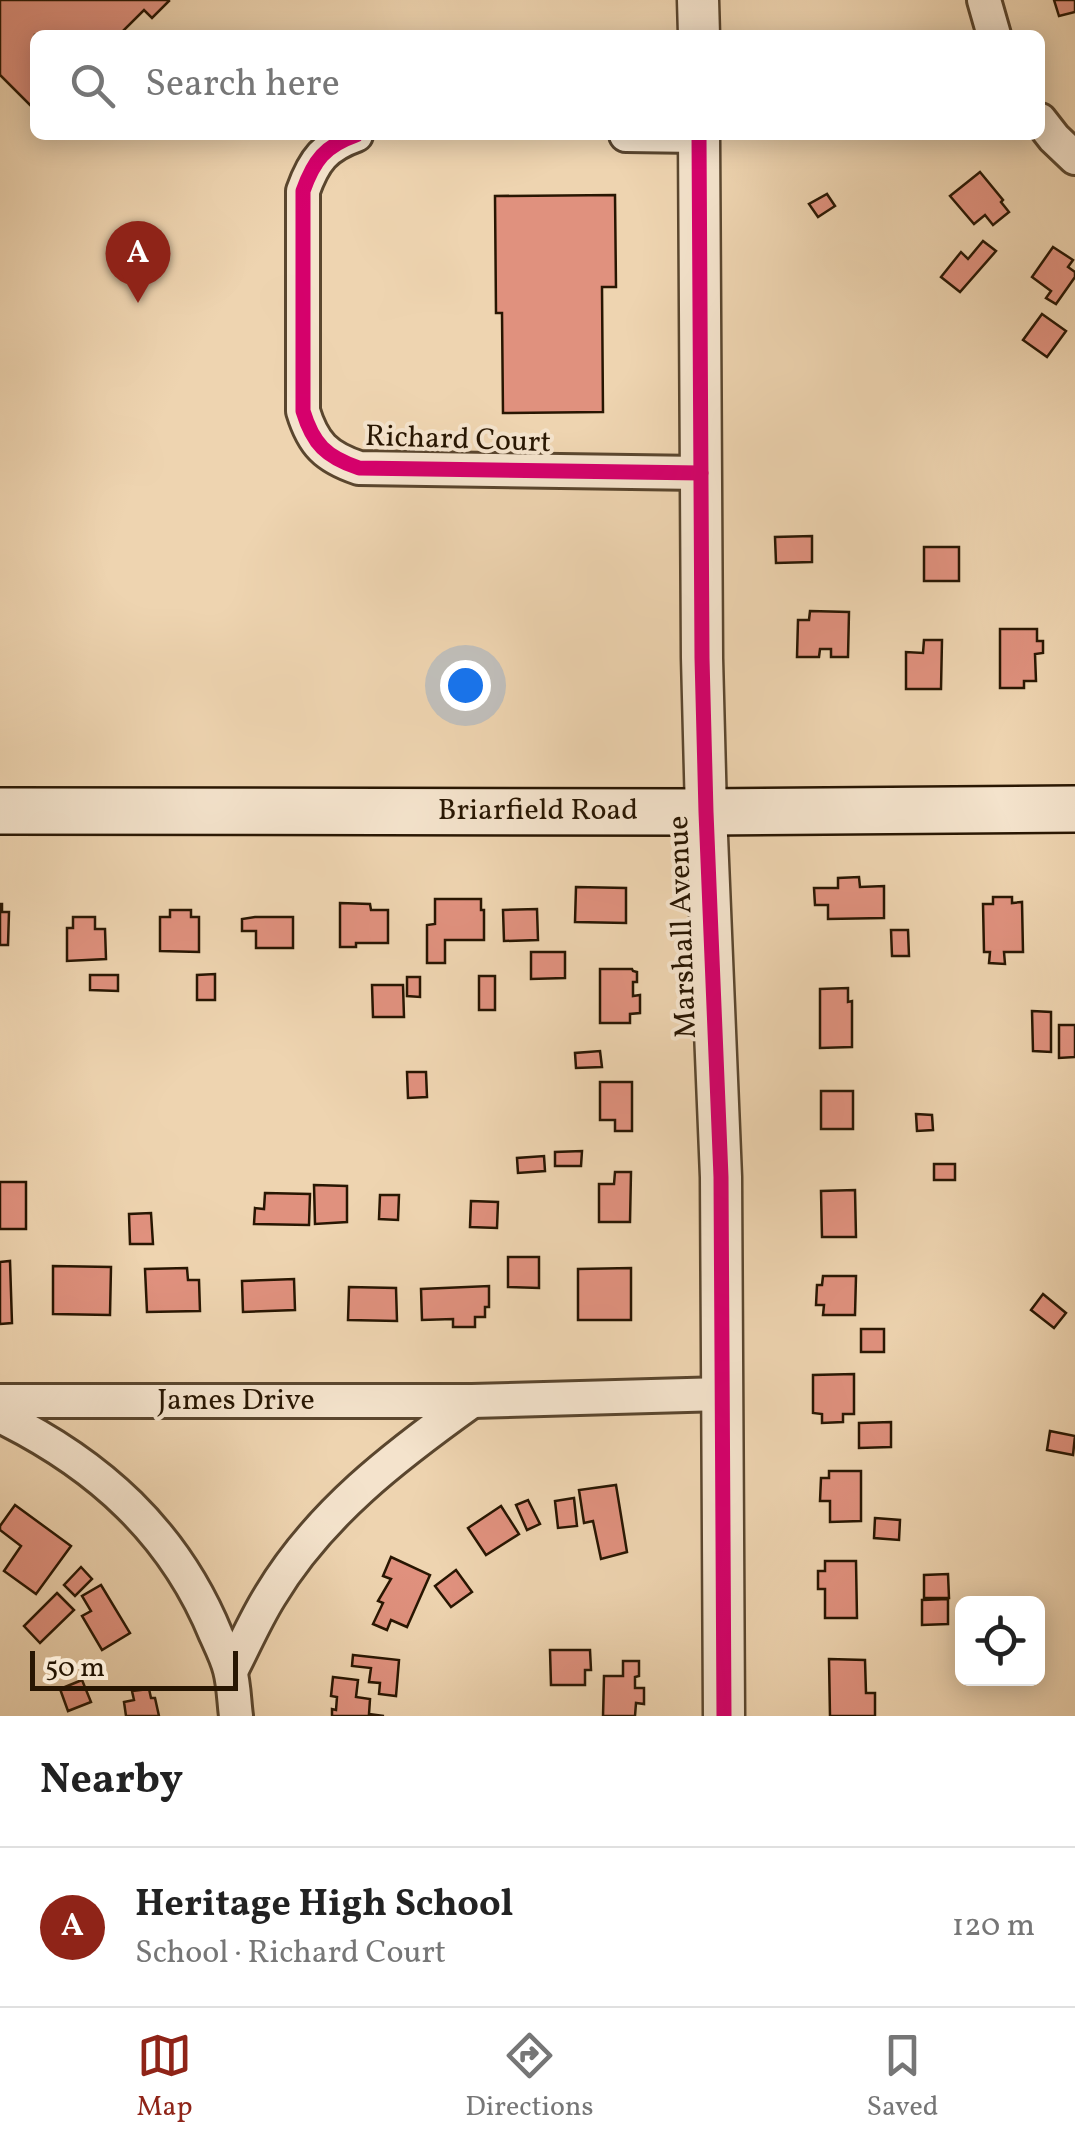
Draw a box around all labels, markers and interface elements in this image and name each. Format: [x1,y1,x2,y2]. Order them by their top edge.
search box [30,30,1045,140]
icon: search [65,58,120,113]
text: Search here [145,59,340,112]
pin: A [106,220,170,303]
street label: Richard Court [364,416,552,464]
your location [440,660,491,711]
street label: Briarfield Road [438,790,638,832]
street label: Marshall Avenue [658,815,708,1039]
street label: James Drive [157,1380,315,1422]
map controls [955,1596,1045,1686]
button: locate [955,1596,1045,1686]
scale bar [30,1646,238,1690]
text: 50 m [45,1649,105,1688]
text: Nearby [40,1752,183,1811]
text: Heritage High School [135,1879,514,1932]
text: A [61,1905,84,1949]
text: 120 m [952,1905,1035,1949]
text: School · Richard Court [135,1932,446,1976]
tab: Map [136,2028,192,2127]
tab: Directions [465,2028,594,2127]
tab: Saved [866,2028,939,2127]

